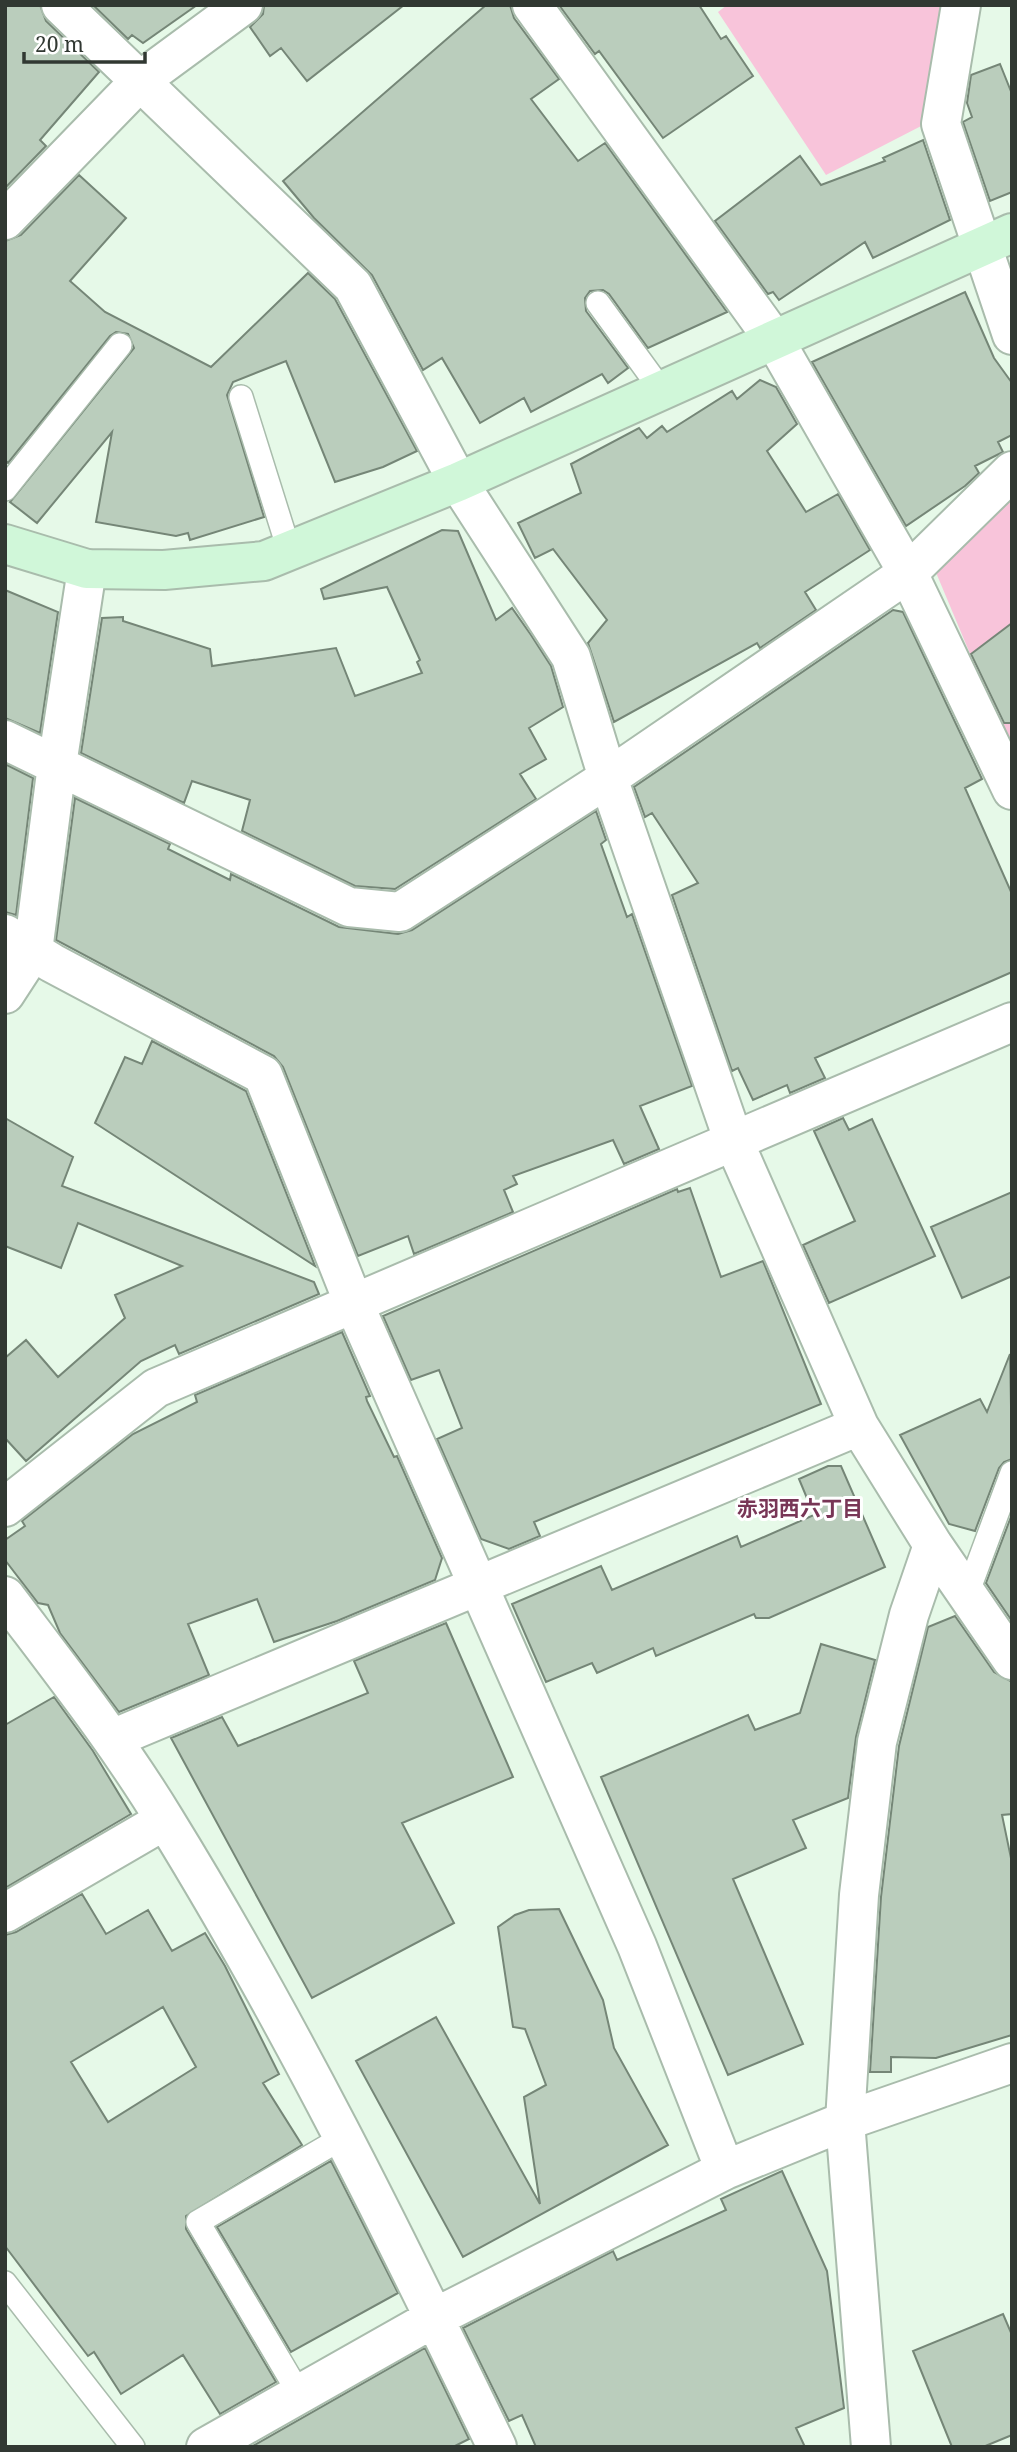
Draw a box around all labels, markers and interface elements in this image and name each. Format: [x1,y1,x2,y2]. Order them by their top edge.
scale bar [24,21,145,65]
text: 20 m [35,30,84,58]
district label: 赤羽西六丁目 [737,1494,863,1522]

